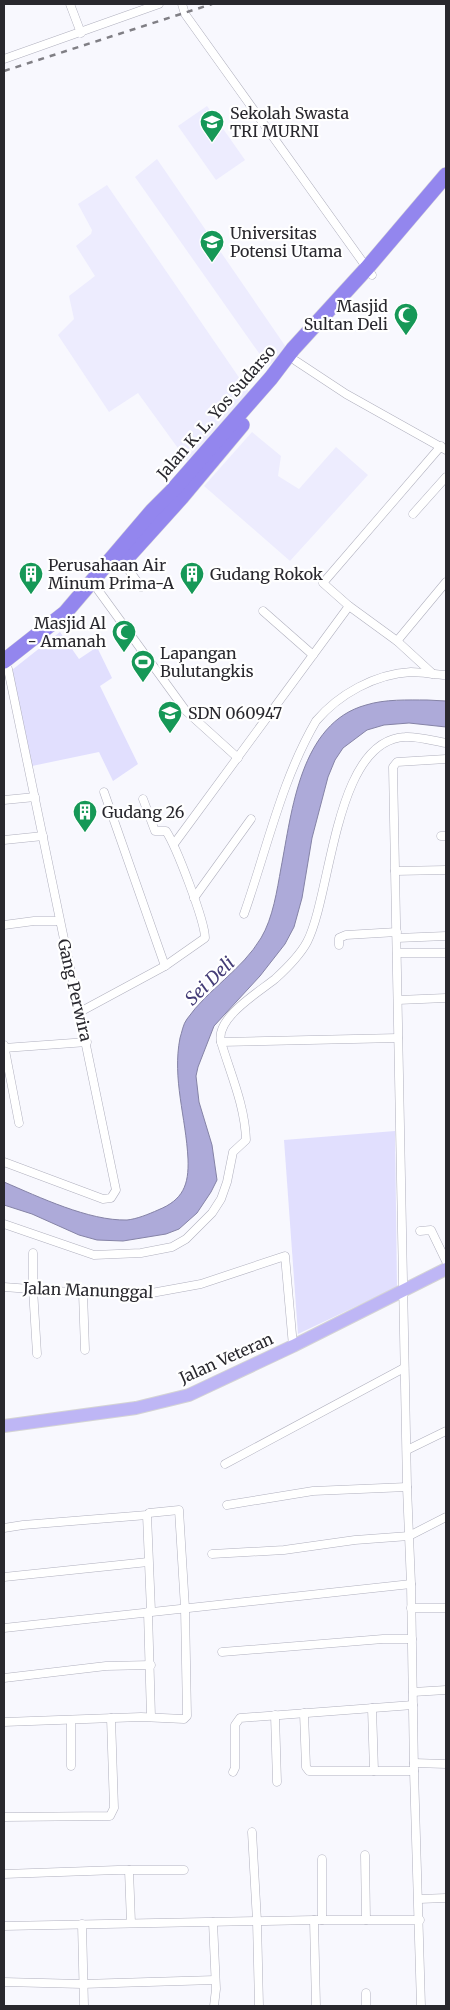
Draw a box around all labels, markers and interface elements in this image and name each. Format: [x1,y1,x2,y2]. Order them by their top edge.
place label: Sekolah Swasta TRI MURNI [230,103,349,141]
school or university icon: Sekolah Swasta TRI MURNI [199,109,225,143]
place label: Universitas Potensi Utama [230,223,342,261]
school or university icon: Universitas Potensi Utama [199,229,225,263]
place label: Masjid Sultan Deli [304,296,388,334]
mosque icon: Masjid Sultan Deli [393,302,419,336]
street label: Jalan K. L. Yos Sudarso [152,341,280,484]
place label: Perusahaan Air Minum Prima-A [48,555,175,593]
building icon: Perusahaan Air Minum Prima-A [18,561,44,595]
building icon: Gudang Rokok [179,561,205,595]
place label: Gudang Rokok [210,564,324,584]
place label: Masjid Al - Amanah [27,613,106,651]
mosque icon: Masjid Al - Amanah [111,619,137,653]
place label: Lapangan Bulutangkis [160,643,254,681]
sports icon: Lapangan Bulutangkis [130,649,156,683]
school or university icon: SDN 060947 [157,700,183,734]
place label: SDN 060947 [188,703,282,723]
building icon: Gudang 26 [72,799,98,833]
place label: Gudang 26 [102,802,185,822]
street label: Gang Perwira [54,937,97,1044]
water label: Sei Deli [180,952,239,1010]
street label: Jalan Manunggal [22,1278,153,1302]
street label: Jalan Veteran [175,1328,276,1388]

